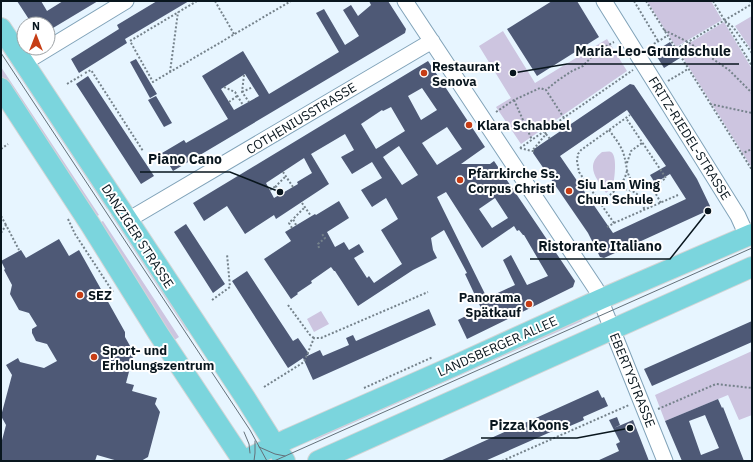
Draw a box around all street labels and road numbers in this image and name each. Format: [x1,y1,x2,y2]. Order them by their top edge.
street label: FRITZ-RIEDEL-STRASSE [645,73,735,203]
street label: COTHENIUSSTRASSE [243,79,360,158]
street label: DANZIGER STRASSE [98,181,178,292]
street label: LANDSBERGER ALLEE [435,312,560,381]
street label: EBERTYSTRASSE [606,330,659,430]

